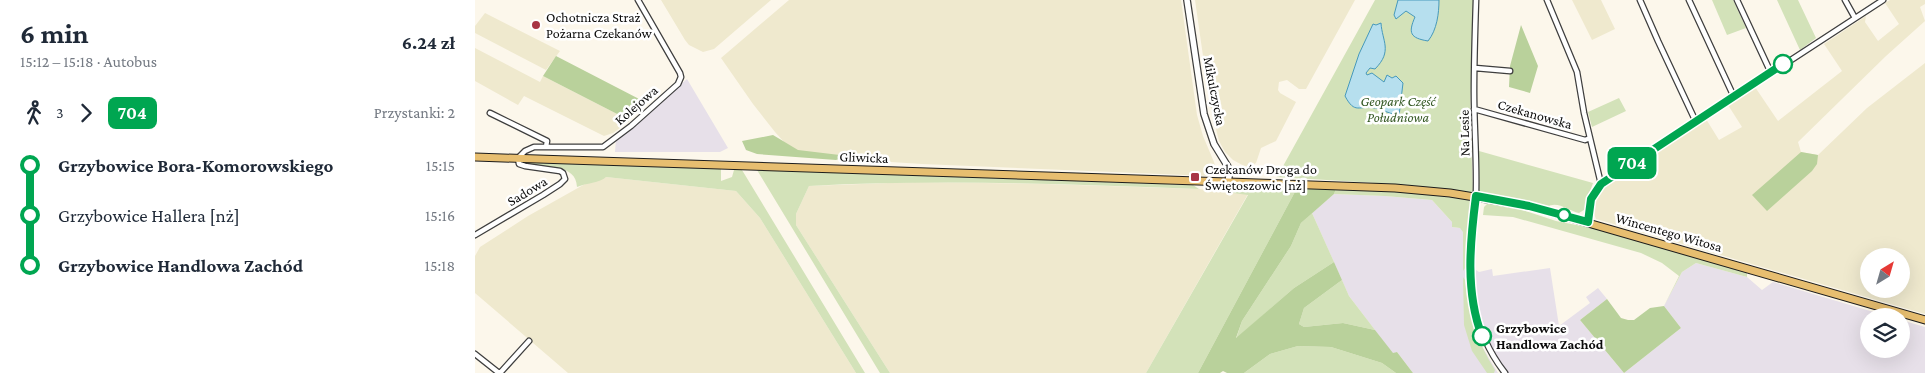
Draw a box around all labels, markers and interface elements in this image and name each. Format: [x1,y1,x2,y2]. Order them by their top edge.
place label: Ochotnicza Straż Pożarna Czekanów [546,9,653,41]
text: 6 min [20,18,89,49]
marker: Ochotnicza Straż Pożarna Czekanów [530,19,542,31]
text: 6.24 zł [402,32,455,53]
text: 15:12 – 15:18 · Autobus [20,53,157,70]
unlabelled marker [1773,54,1793,74]
street label: Mikulczycka [1200,55,1230,127]
street label: Kolejowa [611,82,662,129]
park label: Geopark Część Południowa [1360,93,1438,125]
street label: Czekanowska [1496,96,1575,132]
icon: walk [20,99,48,127]
icon: forward [72,99,100,127]
text: 704 [118,103,147,123]
text: 3 [56,104,64,121]
text: Przystanki: 2 [374,104,455,121]
street label: Na Lesie [1456,110,1472,156]
line badge: 704 [1603,147,1661,179]
street label: Gliwicka [839,148,889,166]
text: 704 [1617,153,1647,173]
text: Grzybowice Bora-Komorowskiego [58,155,333,176]
text: 15:15 [426,157,455,174]
place label: Czekanów Droga do Świętoszowic [nż] [1205,161,1317,193]
marker: Czekanów Droga do Świętoszowic [nż] [1189,171,1201,183]
street label: Sadowa [504,173,550,209]
text: Grzybowice Hallera [nż] [58,205,240,226]
text: 15:16 [425,207,455,224]
unlabelled marker [1557,208,1571,222]
street label: Wincentego Witosa [1614,209,1725,255]
north arrow [1860,248,1910,298]
map controls [1860,248,1910,358]
text: Grzybowice Handlowa Zachód [58,255,303,276]
text: 15:18 [425,257,455,274]
button: layers [1860,308,1910,358]
place label: Grzybowice Handlowa Zachód [1496,320,1604,352]
marker: Grzybowice Handlowa Zachód [1472,326,1492,346]

